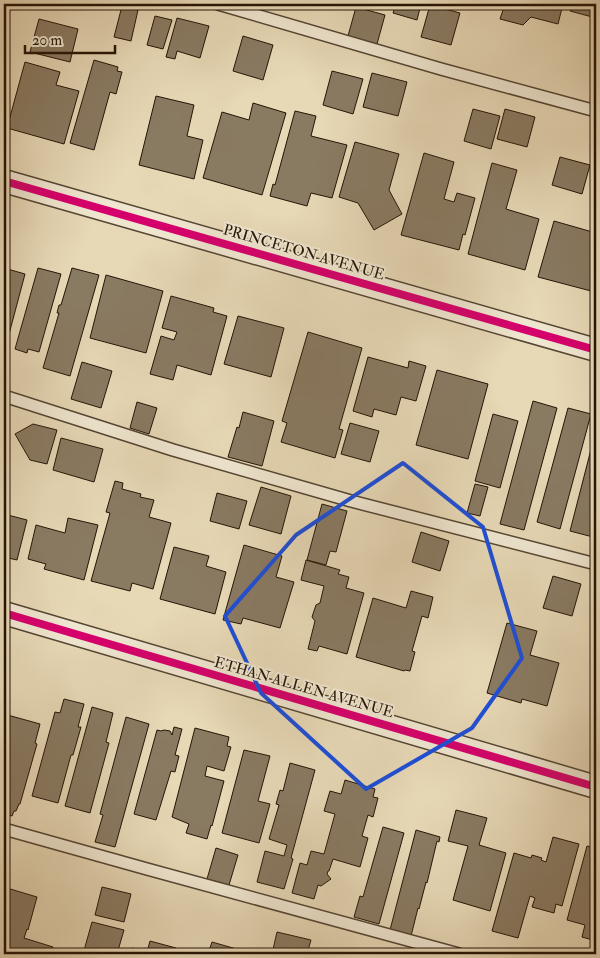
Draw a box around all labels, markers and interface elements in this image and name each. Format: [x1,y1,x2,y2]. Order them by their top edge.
scale bar [25,22,115,54]
text: 20 m [32,31,62,50]
street label: PRINCETON AVENUE [221,220,387,285]
street label: ETHAN ALLEN AVENUE [212,653,396,722]

